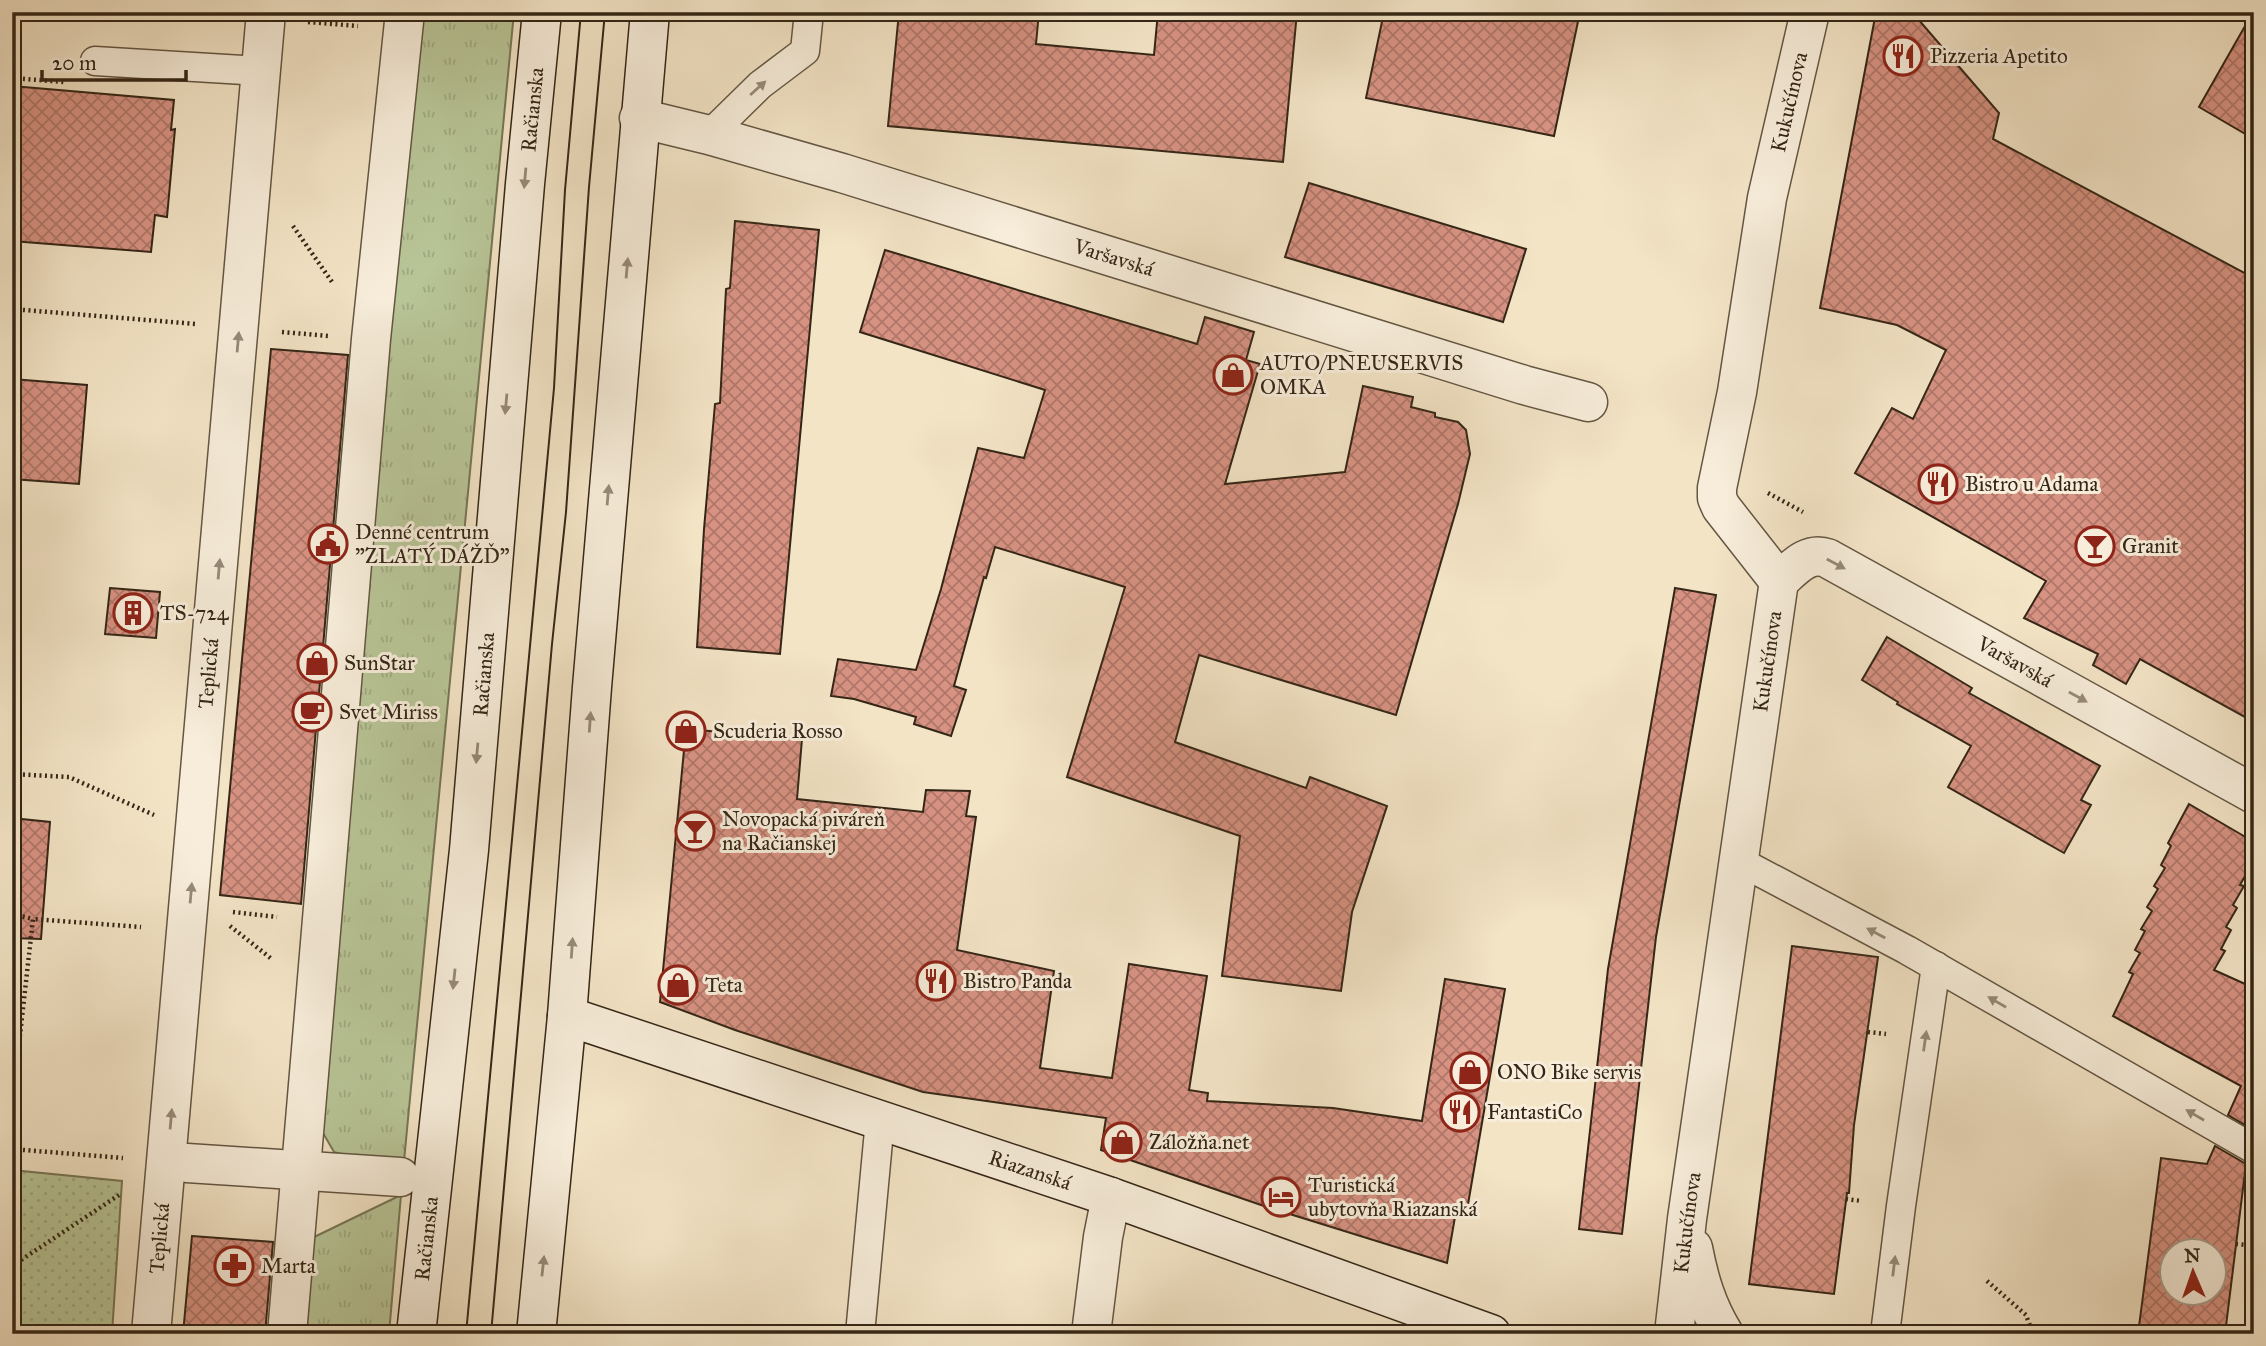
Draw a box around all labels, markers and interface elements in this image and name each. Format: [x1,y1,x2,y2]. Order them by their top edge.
restaurant icon: Pizzeria Apetito [1882,35,1924,77]
scale bar [42,38,186,82]
place label: Pizzeria Apetito [1930,43,2068,69]
street label: Kukučínova [1765,49,1813,155]
text: 20 m [52,50,97,76]
street label: Račianska [515,66,549,153]
one-way arrow [749,80,767,96]
one-way arrow [520,167,531,189]
street label: Varšavská [1070,233,1157,282]
one-way arrow [622,257,633,279]
one-way arrow [233,331,244,353]
place label: AUTO/PNEUSERVIS OMKA [1259,350,1463,400]
shop icon: AUTO/PNEUSERVIS OMKA [1212,354,1254,396]
one-way arrow [500,394,511,416]
restaurant icon: Bistro u Adama [1917,463,1959,505]
place label: Bistro u Adama [1965,471,2099,497]
one-way arrow [603,484,614,506]
place label: Denné centrum "ZLATÝ DÁŽĎ" [355,519,510,569]
public building icon: Denné centrum "ZLATÝ DÁŽĎ" [307,523,349,565]
bar icon: Granit [2074,525,2116,567]
place label: Granit [2122,533,2179,559]
one-way arrow [214,557,225,579]
one-way arrow [1827,557,1847,569]
building icon: TS-724 [112,592,154,634]
place label: TS-724 [160,600,230,626]
street label: Kukučínova [1747,609,1788,714]
street label: Varšavská [1972,630,2057,693]
street label: Račianska [467,631,500,718]
street label: Teplická [192,637,224,710]
shop icon: SunStar [296,642,338,684]
place label: SunStar [344,650,415,676]
cafe icon: Svet Miriss [291,691,333,733]
one-way arrow [2069,691,2088,703]
place label: Svet Miriss [339,699,438,725]
one-way arrow [585,710,596,732]
shop icon: Scuderia Rosso [665,710,707,752]
place label: Scuderia Rosso [713,718,843,744]
one-way arrow [471,742,482,764]
place label: Novopacká piváreň na Račianskej [722,806,885,856]
bar icon: Novopacká piváreň na Račianskej [674,810,716,852]
one-way arrow [185,882,196,904]
one-way arrow [1866,927,1886,939]
one-way arrow [567,937,578,959]
restaurant icon: Bistro Panda [915,960,957,1002]
shop icon: Teta [657,964,699,1006]
place label: Bistro Panda [963,968,1072,994]
one-way arrow [448,969,459,991]
place label: Teta [705,972,743,998]
one-way arrow [1988,996,2007,1008]
one-way arrow [1920,1030,1931,1052]
shop icon: ONO Bike servis [1449,1051,1491,1093]
place label: ONO Bike servis [1497,1059,1641,1085]
restaurant icon: FantastiCo [1439,1091,1481,1133]
place label: FantastiCo [1487,1099,1583,1125]
one-way arrow [166,1108,177,1130]
one-way arrow [2185,1109,2204,1121]
shop icon: Záložňa.net [1101,1121,1143,1163]
place label: Záložňa.net [1149,1129,1250,1155]
street label: Riazanská [985,1144,1075,1196]
street label: Kukučínova [1668,1170,1707,1275]
place label: Turistická ubytovňa Riazanská [1308,1172,1478,1222]
hotel icon: Turistická ubytovňa Riazanská [1260,1176,1302,1218]
street label: Račianska [409,1195,444,1282]
street label: Teplická [143,1202,175,1275]
north arrow [2158,1238,2228,1308]
text: N [2184,1244,2201,1267]
pharmacy icon: Marta [213,1245,255,1287]
place label: Marta [261,1253,316,1279]
one-way arrow [537,1255,548,1277]
one-way arrow [1888,1255,1899,1277]

